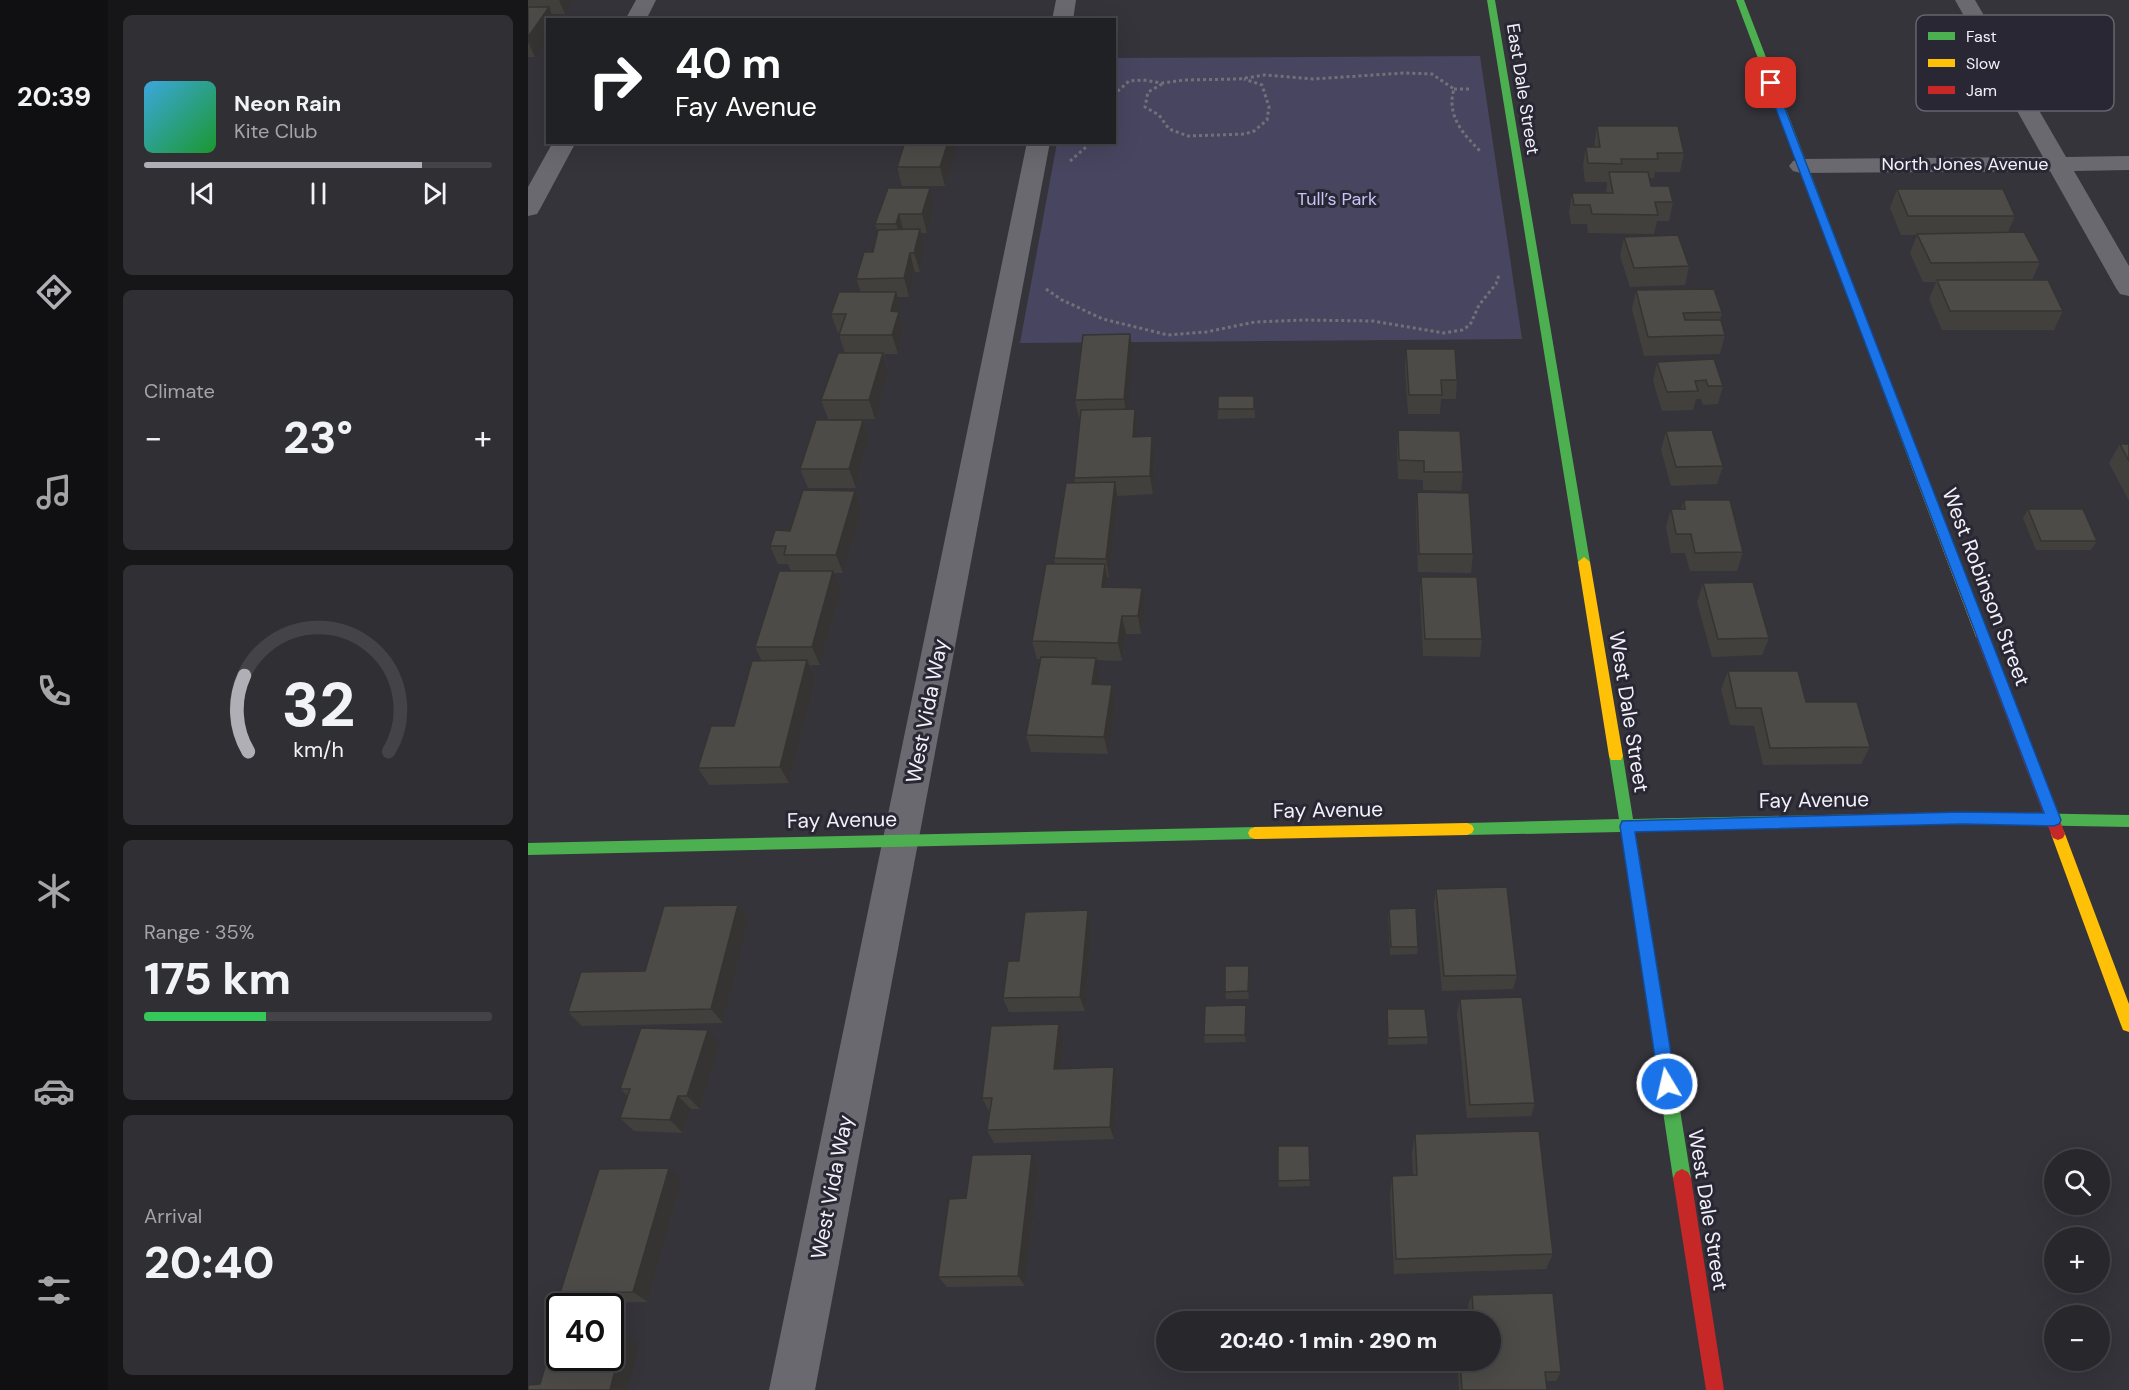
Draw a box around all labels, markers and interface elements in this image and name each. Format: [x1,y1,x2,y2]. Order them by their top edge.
legend [1916,15,2114,111]
street label: East Dale Street [1501,22,1545,156]
text: Fast [1966,26,1997,47]
text: 40 m [675,36,781,91]
icon: right [576,42,654,120]
text: Slow [1966,53,2000,74]
pin [1745,57,1796,108]
icon: arrive [1754,66,1787,99]
text: 20:39 [17,79,91,114]
text: Jam [1966,80,1997,101]
text: Neon Rain [234,89,341,118]
text: Fay Avenue [675,89,817,124]
text: Kite Club [234,118,318,144]
street label: North Jones Avenue [1881,152,2049,176]
icon: previous [186,177,219,210]
icon: pause [302,177,335,210]
icon: next [418,177,451,210]
park label: Tull’s Park [1297,187,1377,211]
icon: directions [33,271,75,313]
text: Climate [144,378,215,404]
text: 23° [283,408,353,467]
text: − [144,416,162,459]
text: + [474,416,492,459]
icon: music [33,471,75,513]
street label: West Robinson Street [1935,484,2037,690]
street label: West Dale Street [1602,629,1656,795]
street label: West Vida Way [899,636,955,786]
text: 32 [281,664,355,745]
icon: phone [33,670,75,712]
text: km/h [293,736,343,764]
street label: Fay Avenue [1759,785,1869,815]
street label: Fay Avenue [1273,795,1383,825]
street label: Fay Avenue [787,805,897,835]
icon: climate [33,870,75,912]
text: Range · 35% [144,919,254,945]
text: 175 km [144,949,291,1008]
position arrow [1635,1052,1699,1116]
icon: car [33,1070,75,1112]
street label: West Vida Way [804,1112,860,1262]
street label: West Dale Street [1681,1127,1735,1293]
map controls [2044,1149,2110,1371]
button: search [2044,1149,2110,1215]
text: Arrival [144,1203,202,1229]
button: + [2044,1227,2110,1293]
text: 20:40 [144,1233,275,1292]
icon: filters [33,1269,75,1311]
speed limit sign: 40 [546,1293,624,1371]
button: − [2044,1305,2110,1371]
text: 20:40 · 1 min · 290 m [1220,1326,1437,1355]

